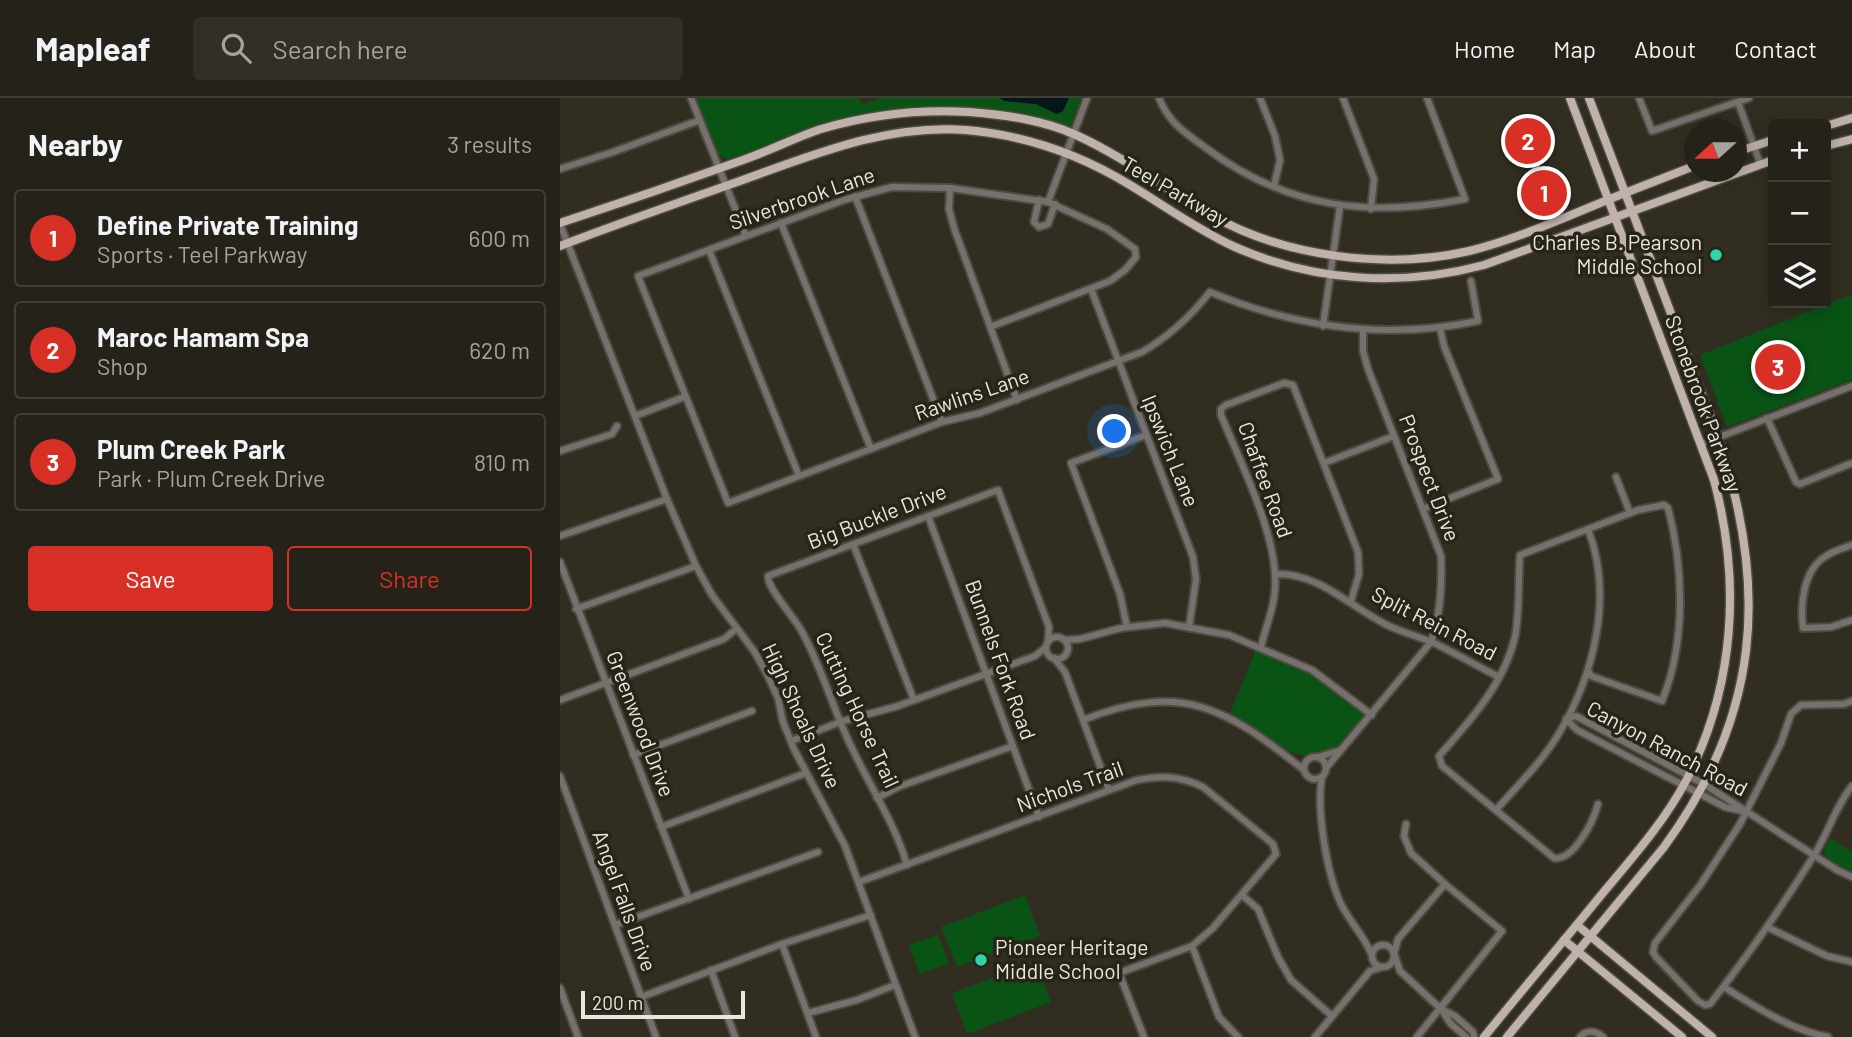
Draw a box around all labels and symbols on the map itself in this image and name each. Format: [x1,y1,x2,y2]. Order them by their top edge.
pin: 2 [1505,115,1551,167]
north arrow [1684,119,1747,182]
street label: Teel Parkway [1118,150,1234,231]
street label: Silverbrook Lane [725,161,878,234]
pin: 1 [1521,167,1567,219]
place label: Charles B. Pearson Middle School [1532,229,1702,278]
marker: Charles B. Pearson Middle School [1708,247,1724,263]
street label: Stonebrook Parkway [1661,312,1748,496]
pin: 3 [1755,341,1801,393]
street label: Rawlins Lane [911,362,1032,425]
street label: Ipswich Lane [1138,391,1205,510]
street label: Prospect Drive [1395,411,1466,544]
your location [1097,414,1131,448]
street label: Chaffee Road [1234,418,1299,541]
street label: Big Buckle Drive [804,478,949,554]
street label: Bunnels Fork Road [961,576,1042,743]
street label: Split Rein Road [1368,580,1501,665]
street label: Cutting Horse Trail [811,627,905,791]
street label: High Shoals Drive [758,639,847,792]
street label: Greenwood Drive [602,647,681,800]
street label: Canyon Ranch Road [1583,695,1752,801]
street label: Nichols Trail [1013,755,1126,816]
street label: Angel Falls Drive [588,827,663,974]
place label: Pioneer Heritage Middle School [995,934,1148,983]
marker: Pioneer Heritage Middle School [973,952,989,968]
scale bar [581,988,746,1020]

